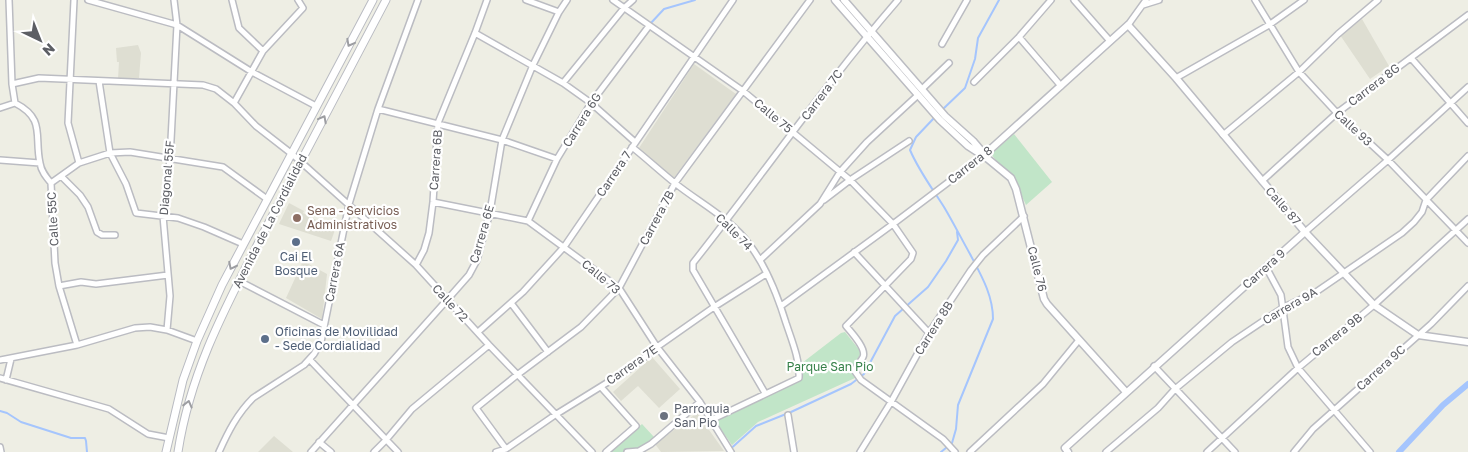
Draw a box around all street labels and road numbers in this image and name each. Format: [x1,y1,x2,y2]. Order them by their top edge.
street label: Carrera 8G [1345,60,1403,109]
street label: Carrera 7C [798,66,846,123]
street label: Carrera 6G [559,90,604,150]
street label: Calle 75 [751,95,796,136]
street label: Calle 93 [1331,106,1376,149]
street label: Carrera 6B [426,129,445,191]
street label: Diagonal 55F [156,140,177,216]
street label: Carrera 8 [944,142,995,187]
street label: Carrera 7 [593,148,634,199]
street label: Avenida de La Cordialidad [229,151,310,290]
street label: Calle 87 [1263,183,1304,228]
street label: Carrera 7B [636,188,677,248]
street label: Calle 55C [44,191,61,247]
street label: Carrera 6E [466,203,497,265]
street label: Calle 74 [713,210,756,253]
street label: Carrera 6A [321,241,348,303]
street label: Calle 76 [1025,245,1050,293]
street label: Carrera 9 [1239,245,1288,292]
street label: Calle 73 [579,256,624,297]
street label: Calle 72 [429,281,471,325]
street label: Carrera 9A [1260,284,1320,327]
street label: Carrera 8B [911,298,956,358]
street label: Carrera 9B [1308,310,1365,360]
street label: Carrera 7E [603,341,660,388]
street label: Carrera 9C [1353,342,1408,394]

